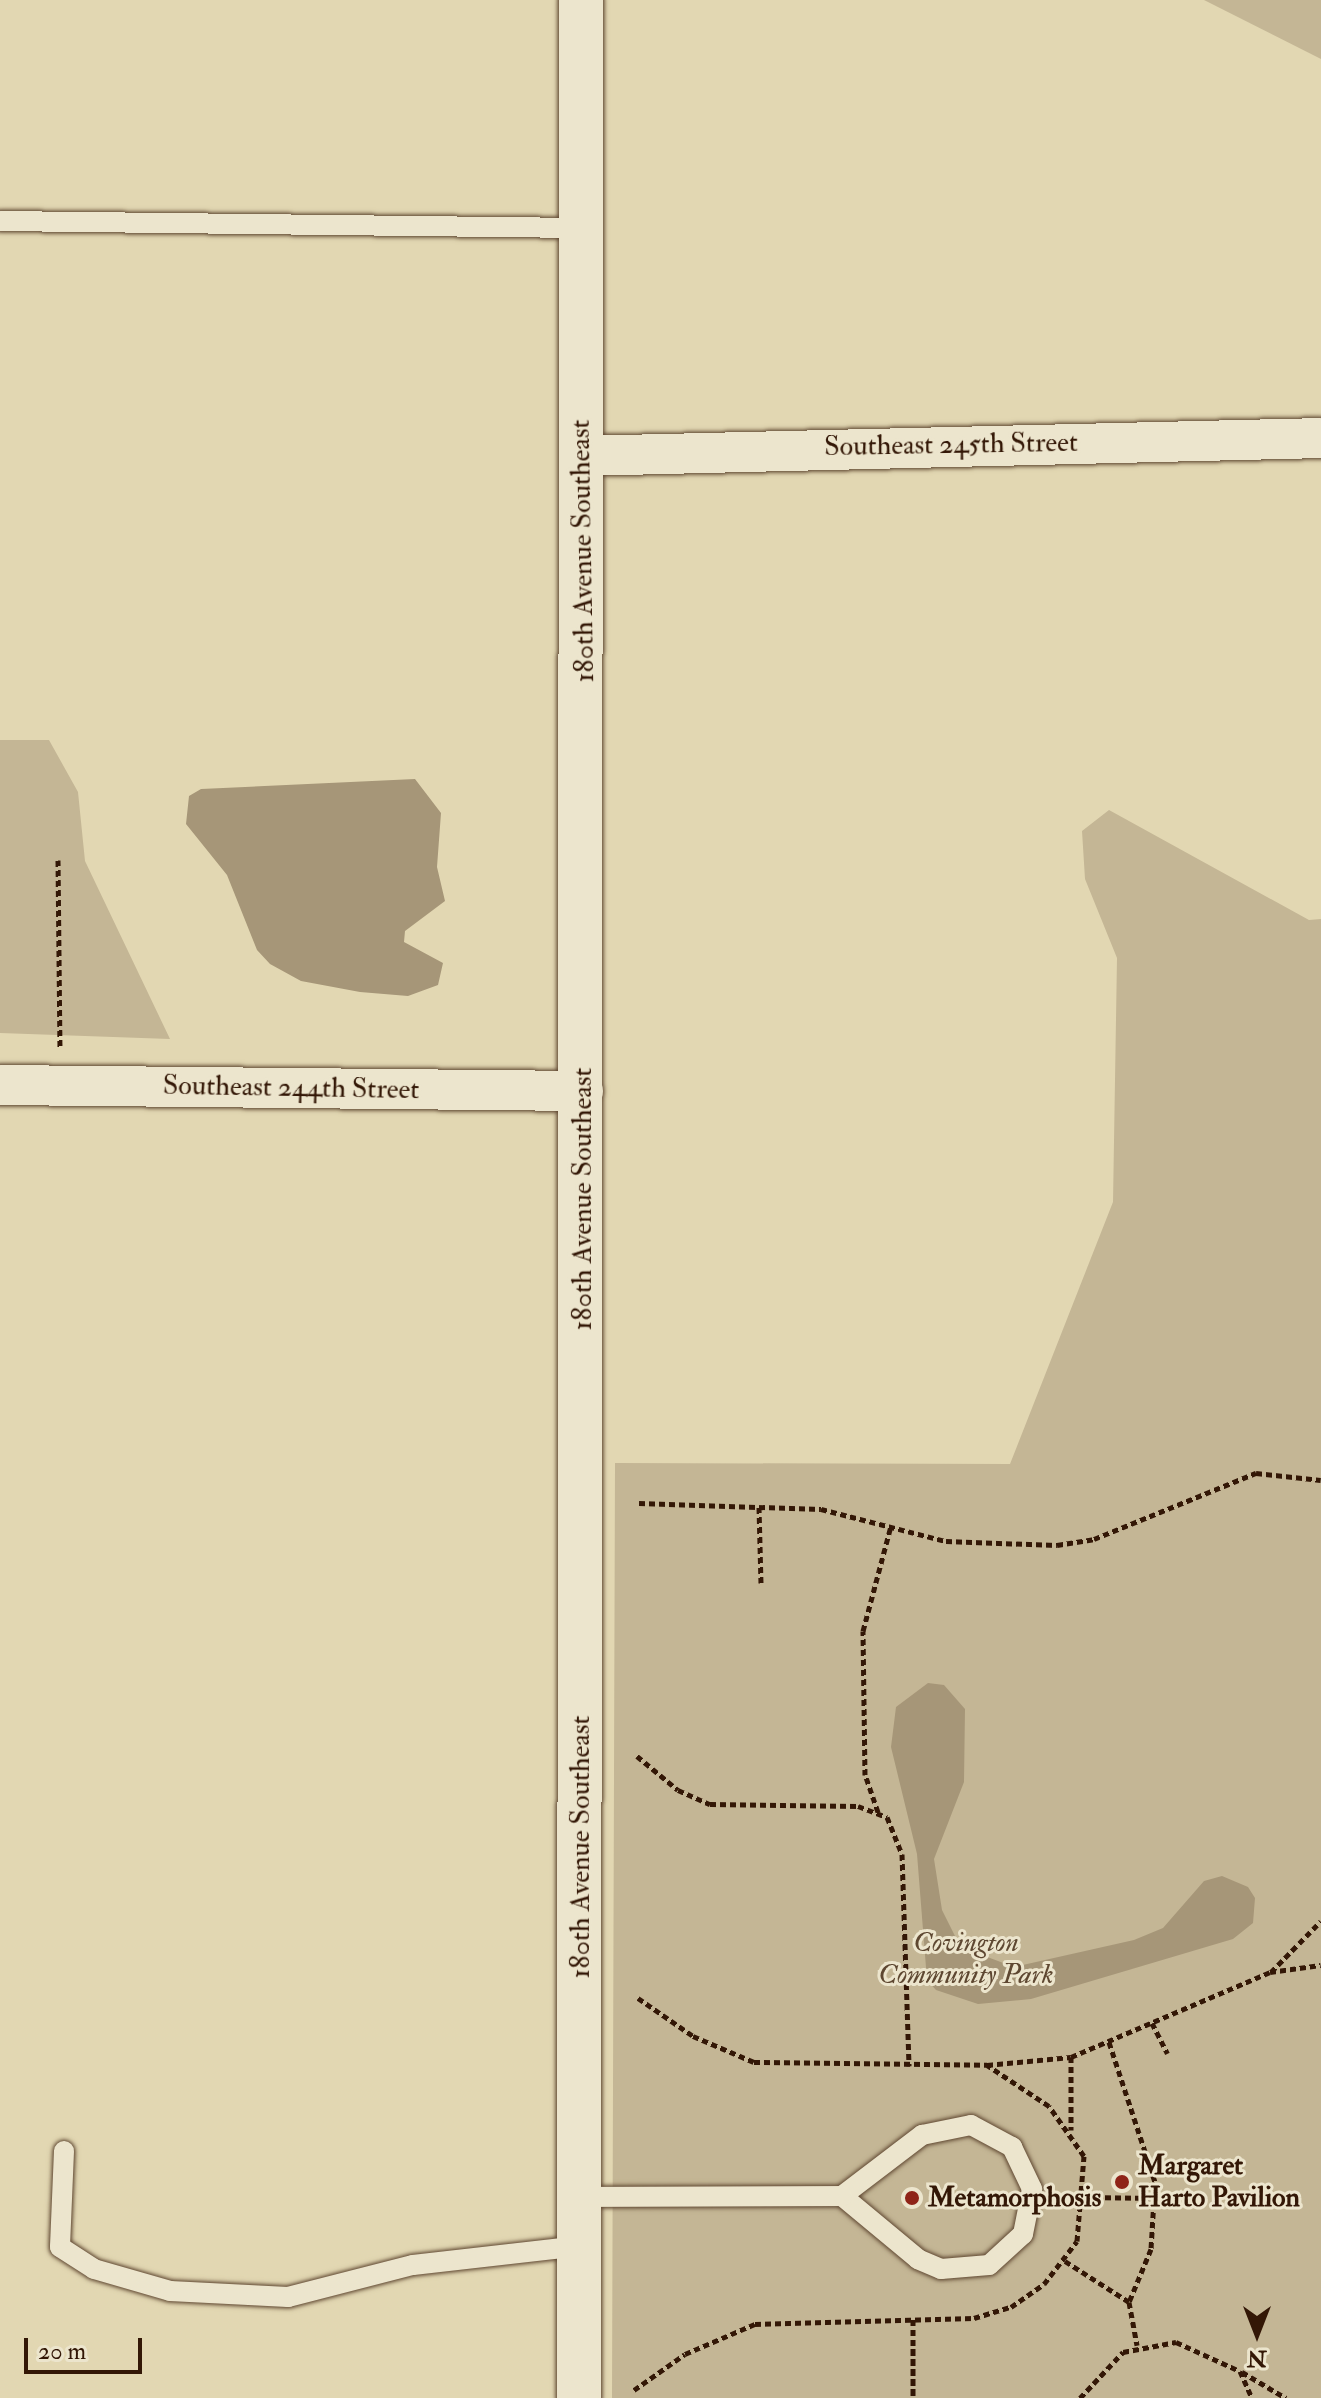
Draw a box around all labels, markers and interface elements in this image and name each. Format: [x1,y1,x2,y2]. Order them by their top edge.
street label: 180th Avenue Southeast [564,419,602,683]
street label: Southeast 245th Street [824,426,1078,464]
street label: 180th Avenue Southeast [566,1067,600,1331]
street label: Southeast 244th Street [162,1069,420,1107]
street label: 180th Avenue Southeast [564,1715,598,1979]
park label: Covington Community Park [878,1926,1054,1992]
place label: Margaret Harto Pavilion [1138,2149,1300,2215]
marker: Margaret Harto Pavilion [1113,2173,1131,2191]
place label: Metamorphosis [928,2181,1101,2215]
marker: Metamorphosis [903,2189,921,2207]
north arrow [1217,2294,1297,2374]
scale bar [28,2322,146,2372]
text: 20 m [38,2336,86,2367]
text: N [1247,2344,1267,2372]

